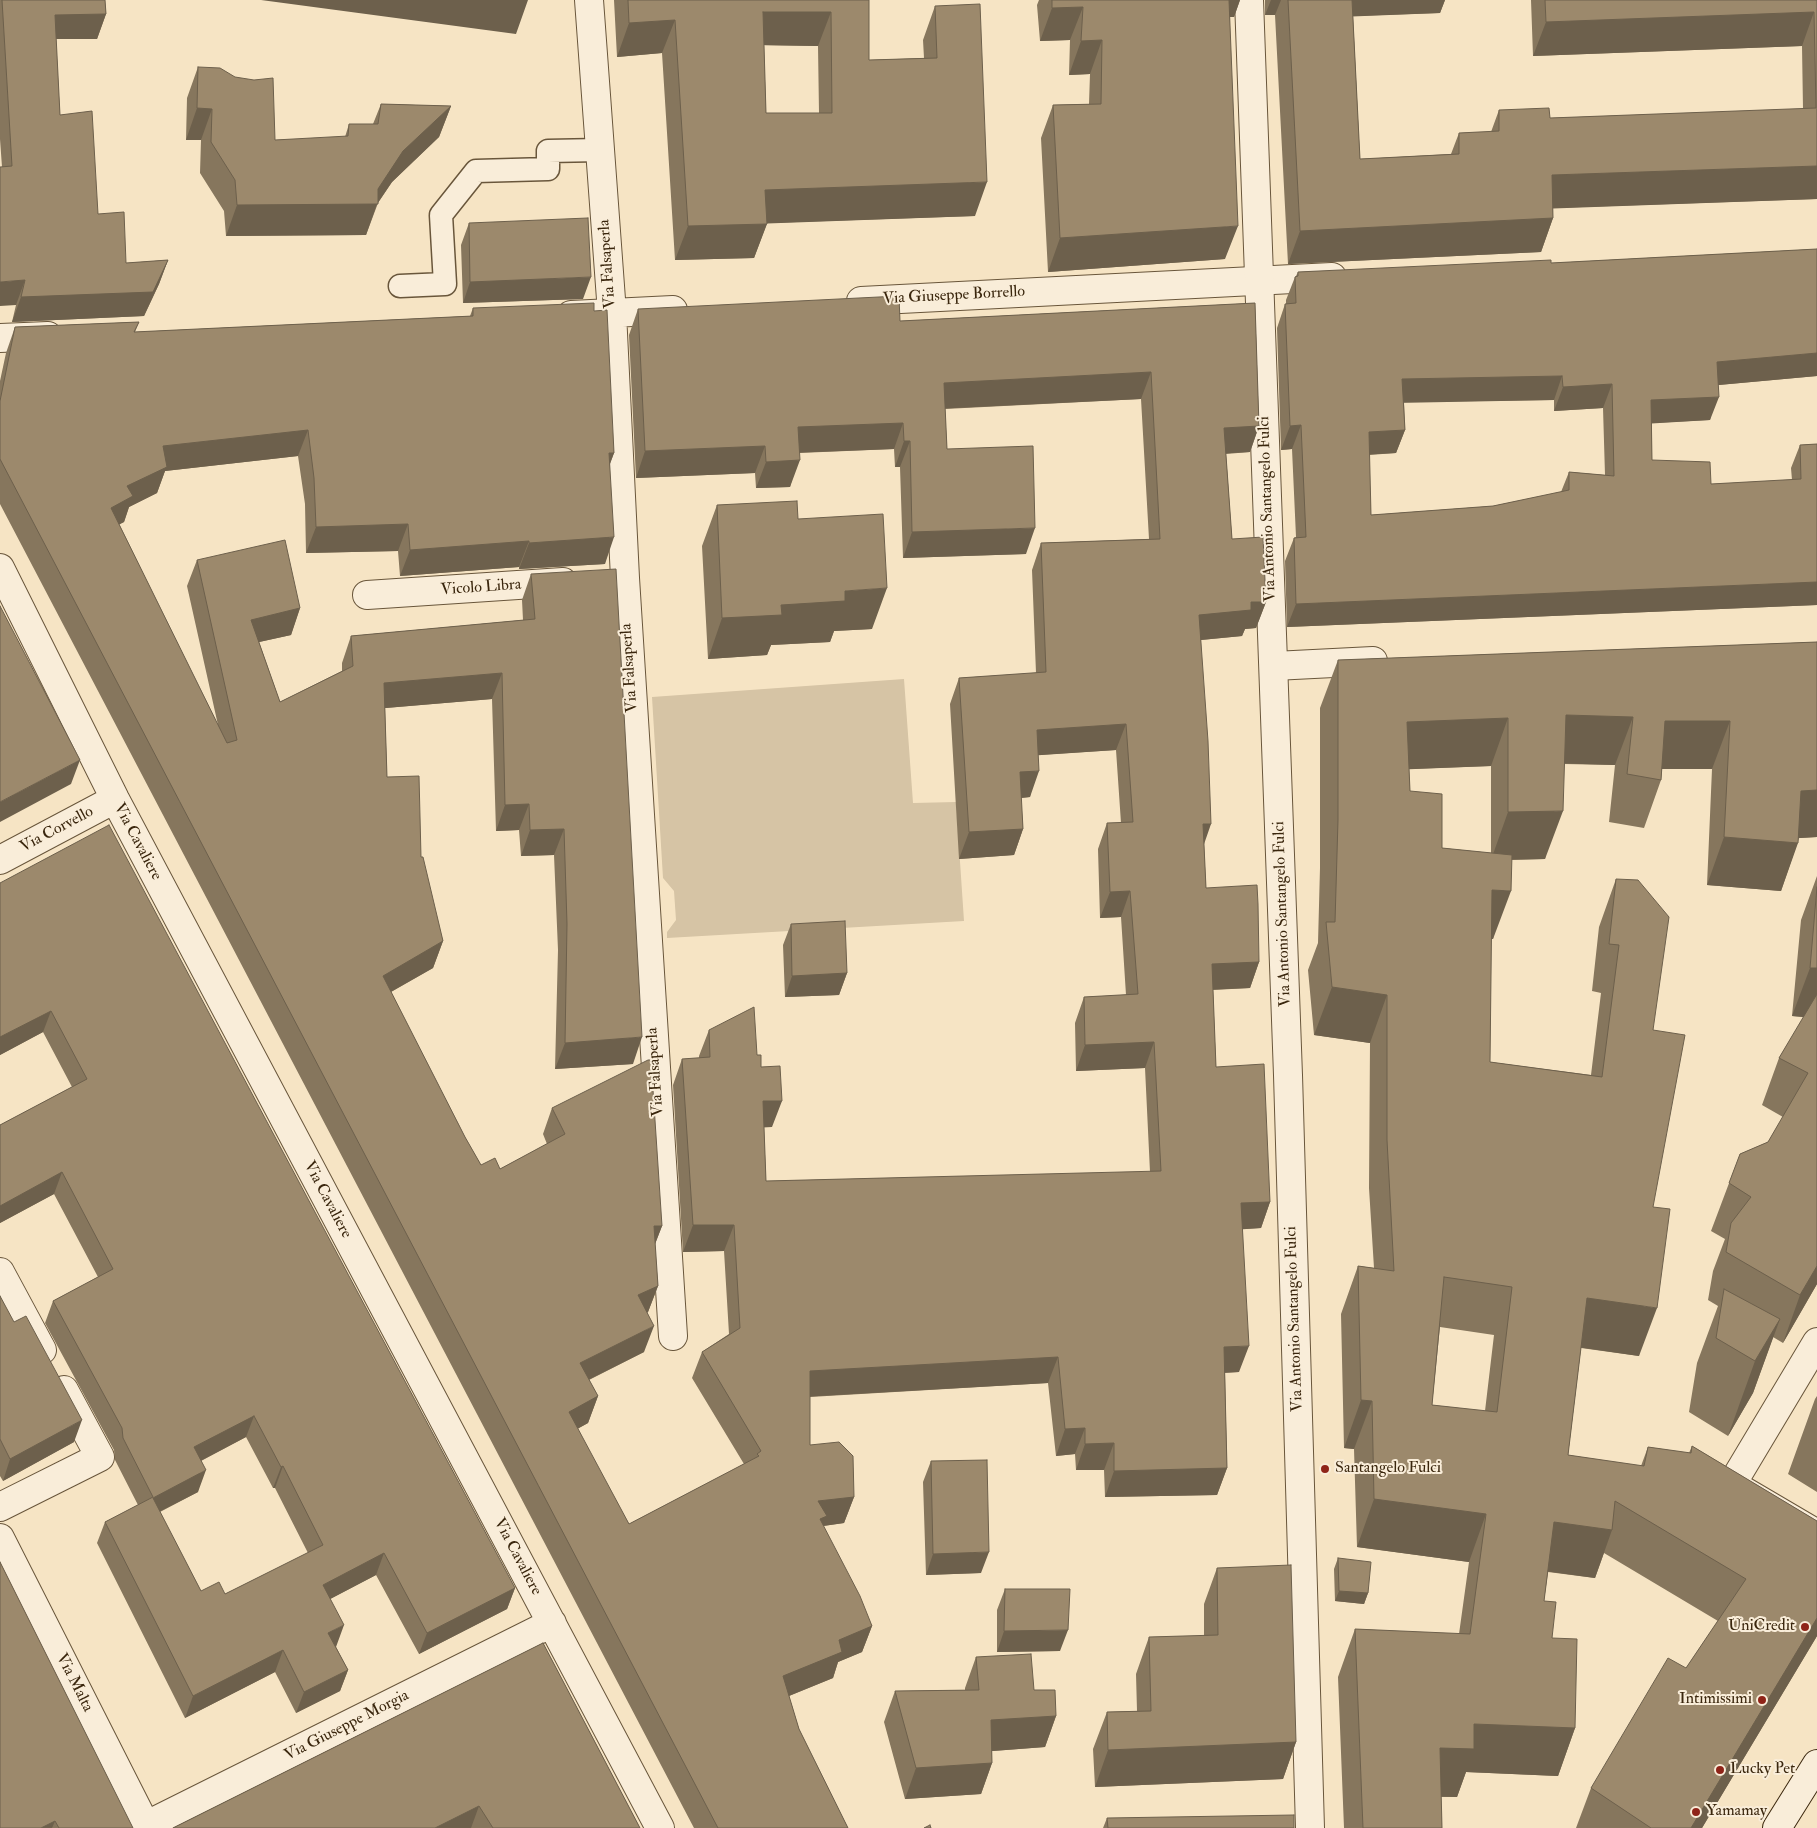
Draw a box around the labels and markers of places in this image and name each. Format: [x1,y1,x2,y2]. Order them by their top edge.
place label: Santangelo Fulci [1335,1459,1441,1479]
marker: Santangelo Fulci [1319,1463,1331,1475]
place label: UniCredit [1728,1617,1795,1637]
marker: UniCredit [1799,1621,1811,1633]
place label: Intimissimi [1679,1690,1752,1710]
marker: Intimissimi [1756,1694,1768,1706]
place label: Lucky Pet [1730,1760,1795,1780]
marker: Lucky Pet [1714,1764,1726,1776]
place label: Yamamay [1706,1802,1767,1822]
marker: Yamamay [1690,1806,1702,1818]

